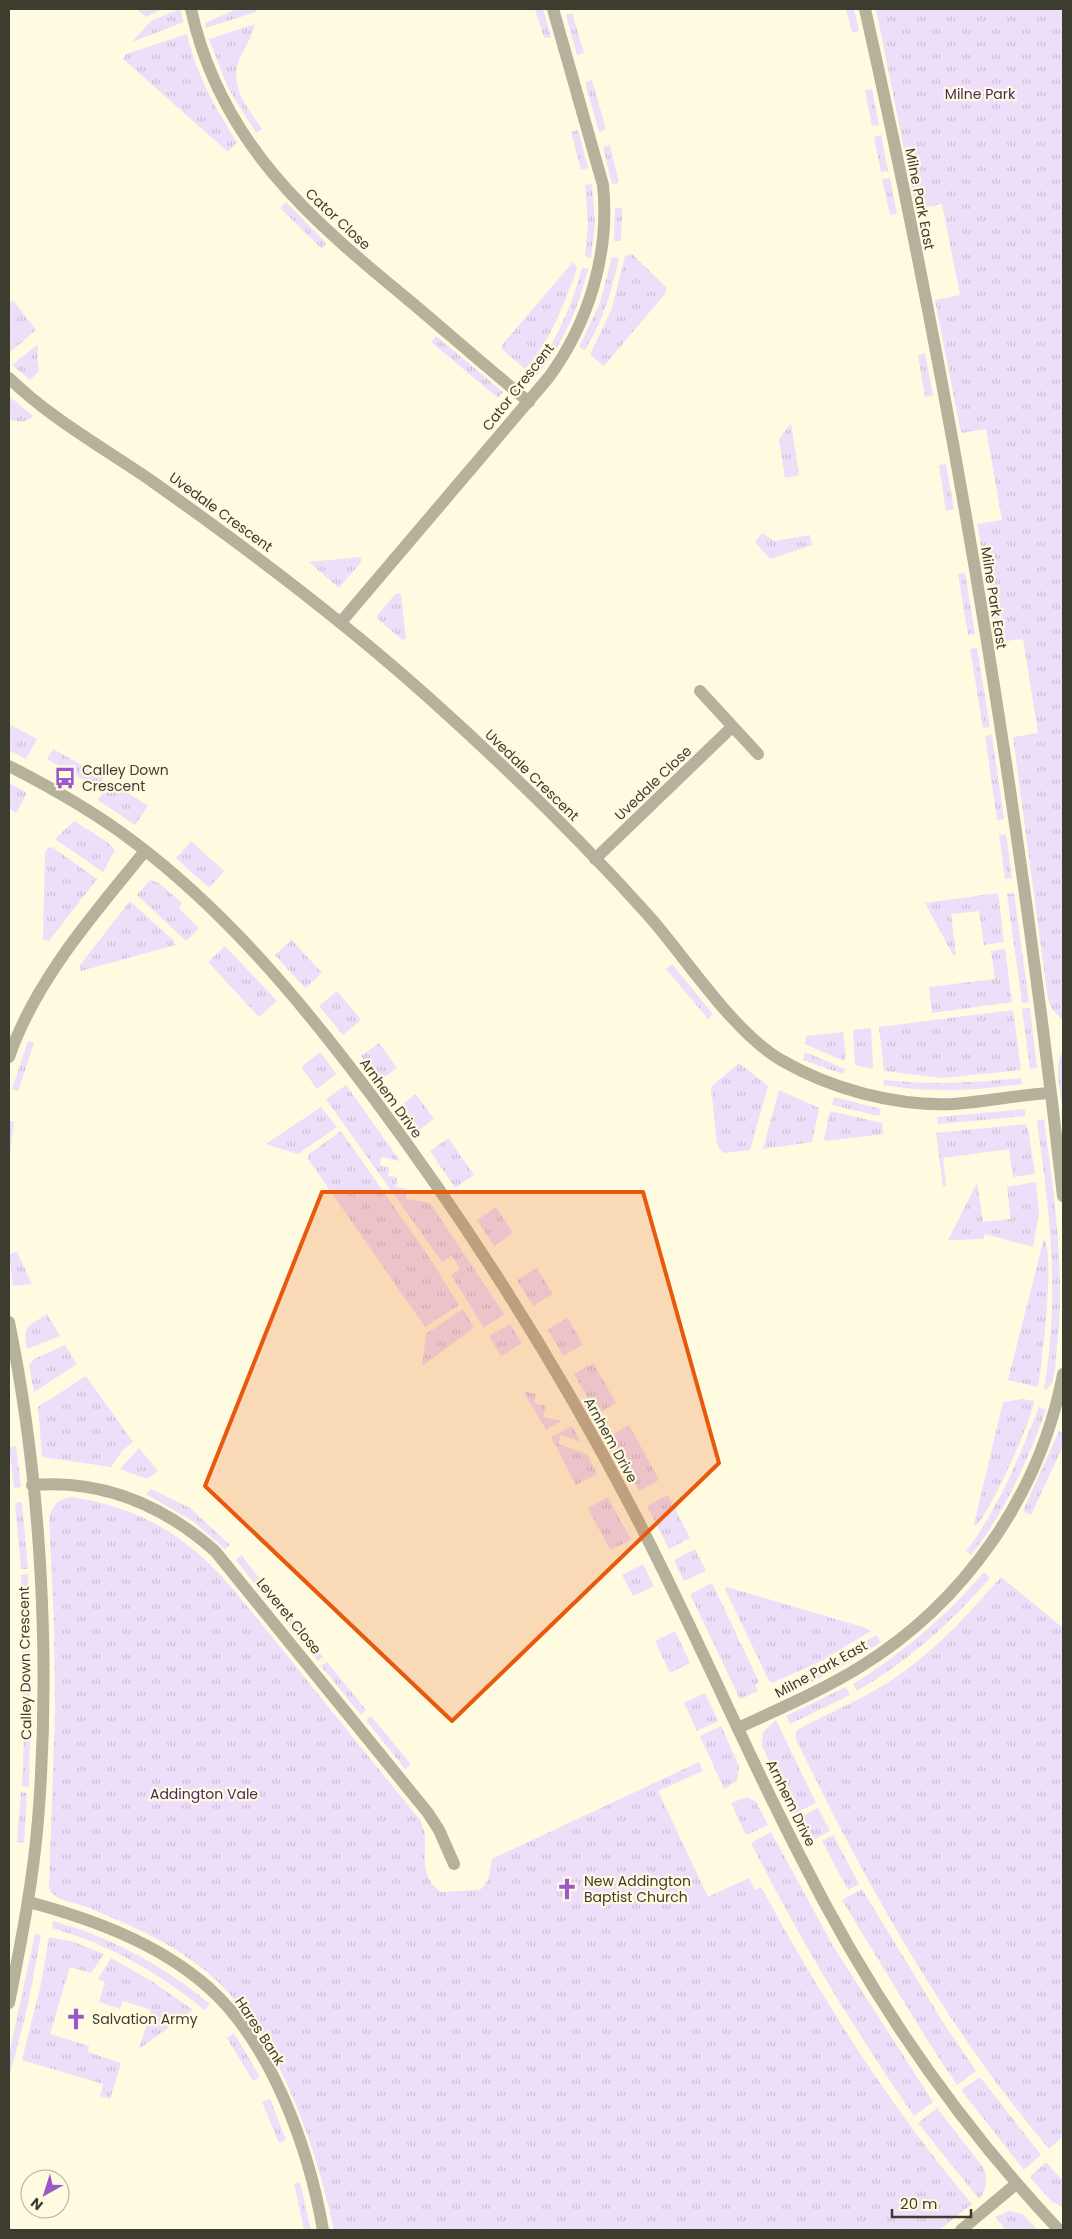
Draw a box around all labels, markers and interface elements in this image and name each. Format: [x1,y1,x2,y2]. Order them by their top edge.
park label: Milne Park [945,84,1016,104]
street label: Milne Park East [900,146,940,252]
street label: Cator Close [301,184,375,255]
street label: Cator Crescent [477,339,559,435]
street label: Uvedale Crescent [165,467,277,557]
street label: Milne Park East [976,546,1012,650]
street label: Uvedale Crescent [480,725,584,825]
street label: Uvedale Close [610,741,696,825]
place label: Calley Down Crescent [82,760,169,796]
bus stop icon: Calley Down Crescent [52,765,78,791]
street label: Arnhem Drive [355,1054,427,1142]
street label: Arnhem Drive [579,1394,643,1486]
street label: Leveret Close [252,1573,326,1659]
street label: Calley Down Crescent [14,1586,36,1740]
street label: Milne Park East [771,1635,871,1703]
street label: Arnhem Drive [761,1756,821,1850]
park label: Addington Vale [150,1784,258,1804]
place label: New Addington Baptist Church [584,1871,691,1907]
church icon: New Addington Baptist Church [554,1876,580,1902]
street label: Hares Bank [230,1993,290,2070]
church icon: Salvation Army [63,2006,89,2032]
place label: Salvation Army [92,2009,198,2029]
north arrow [20,2169,70,2219]
scale bar [892,2186,971,2218]
text: N [26,2193,47,2215]
text: 20 m [900,2193,938,2214]

